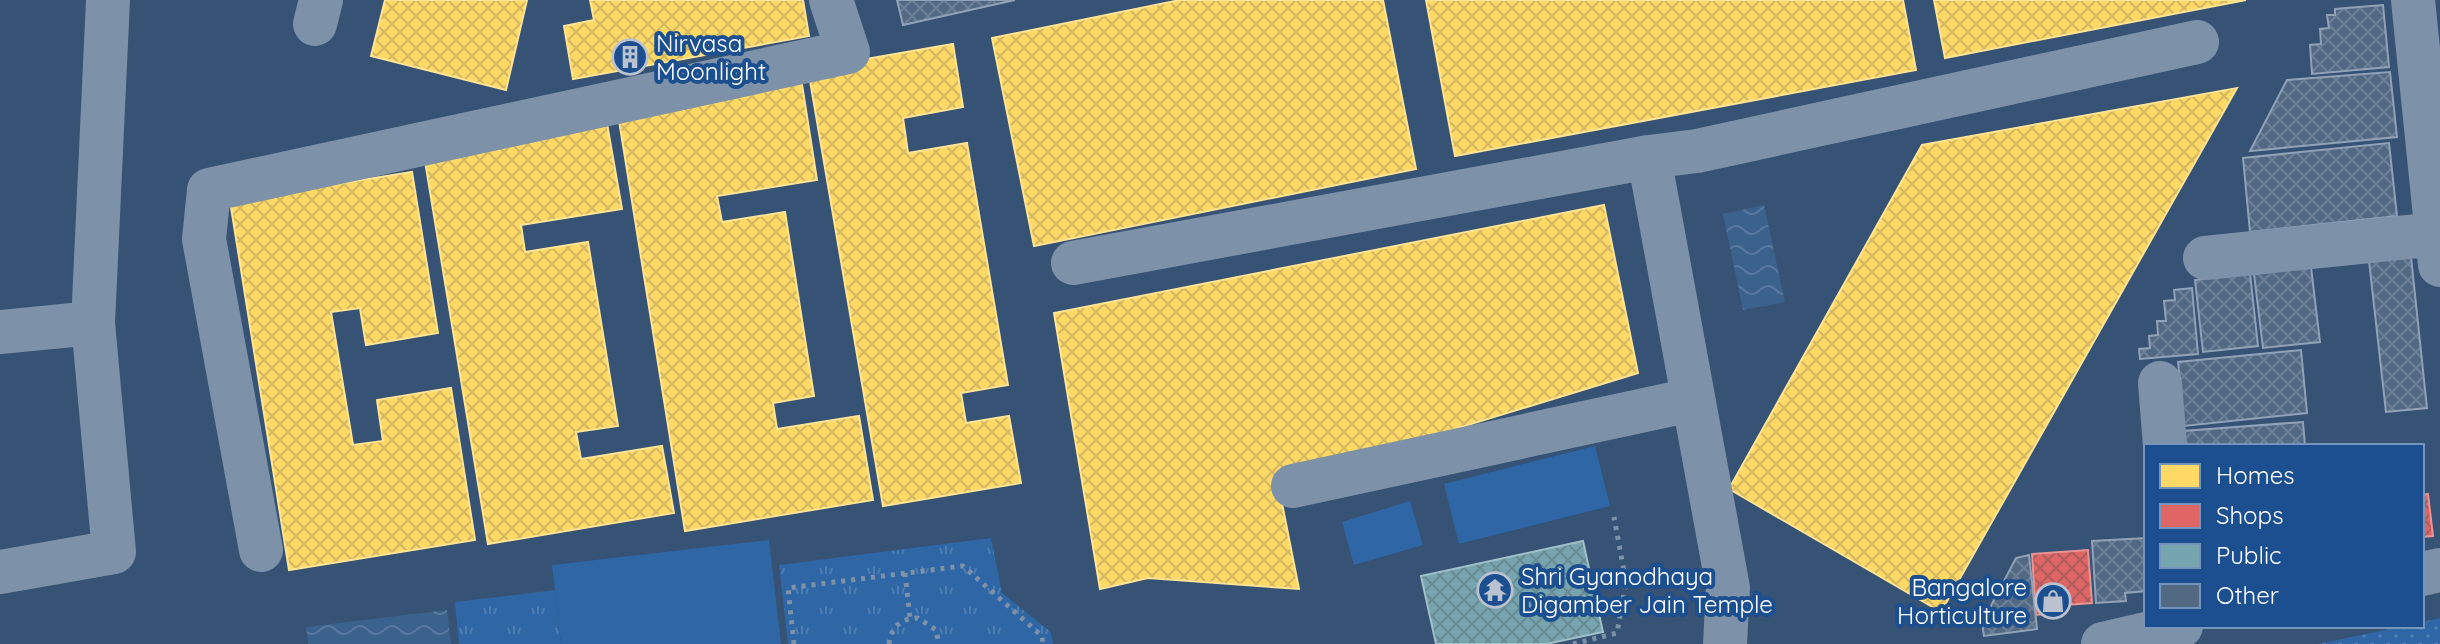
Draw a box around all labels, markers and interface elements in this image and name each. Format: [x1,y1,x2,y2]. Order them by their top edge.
place label: Nirvasa Moonlight [656,28,766,86]
building icon: Nirvasa Moonlight [611,38,649,76]
legend [2144,444,2424,628]
text: Homes [2216,460,2294,490]
text: Shops [2216,500,2283,530]
text: Public [2216,540,2281,570]
place label: Shri Gyanodhaya Digamber Jain Temple [1521,561,1773,619]
temple icon: Shri Gyanodhaya Digamber Jain Temple [1476,571,1514,609]
place label: Bangalore Horticulture [1897,572,2027,630]
text: Other [2216,580,2279,610]
shop icon: Bangalore Horticulture [2034,582,2072,620]

